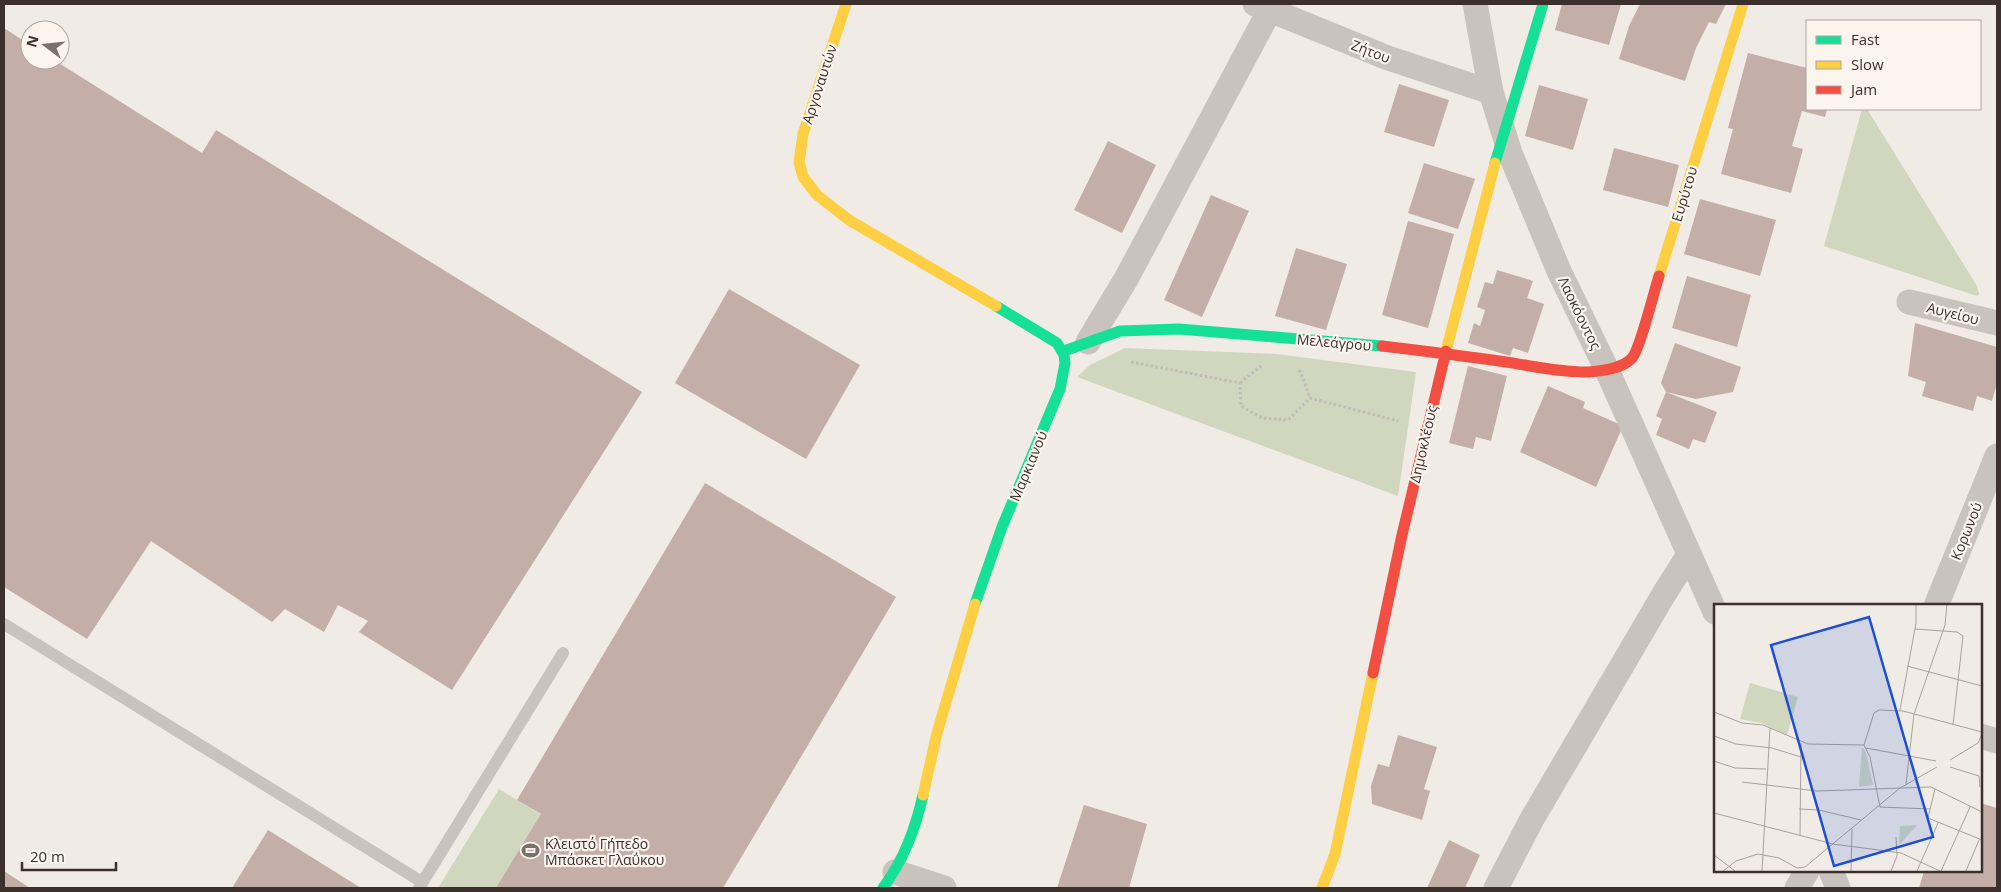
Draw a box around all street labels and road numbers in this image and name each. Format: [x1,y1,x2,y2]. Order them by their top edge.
street label: Ζήτου [1349,35,1393,67]
street label: Αργοναυτών [797,42,841,126]
street label: Ευρύτου [1667,164,1701,224]
street label: Λαοκόοντος [1554,273,1606,353]
street label: Αυγείου [1925,297,1981,329]
street label: Μελεάγρου [1296,329,1372,355]
street label: Δημοκλέους [1405,403,1441,485]
street label: Μαρκιανού [1005,428,1051,504]
street label: Κορωνού [1946,499,1986,563]

